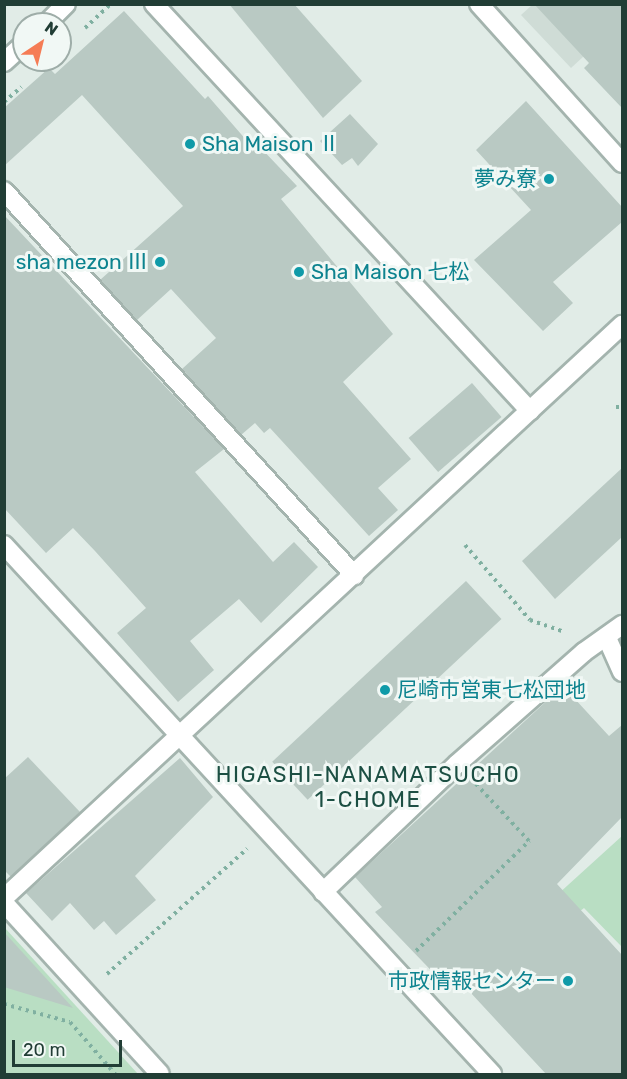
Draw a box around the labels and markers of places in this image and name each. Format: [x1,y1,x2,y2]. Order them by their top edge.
place label: Sha Maison Ⅱ [202,131,340,157]
marker: Sha Maison Ⅱ [183,137,197,151]
place label: 夢み寮 [474,166,537,192]
marker: 夢み寮 [542,172,556,186]
place label: sha mezon Ⅲ [16,249,148,275]
marker: sha mezon Ⅲ [153,255,167,269]
place label: Sha Maison 七松 [311,259,470,285]
marker: Sha Maison 七松 [292,265,306,279]
place label: 尼崎市営東七松団地 [397,677,586,703]
marker: 尼崎市営東七松団地 [378,683,392,697]
place label: 市政情報センター [388,968,556,994]
marker: 市政情報センター [561,974,575,988]

